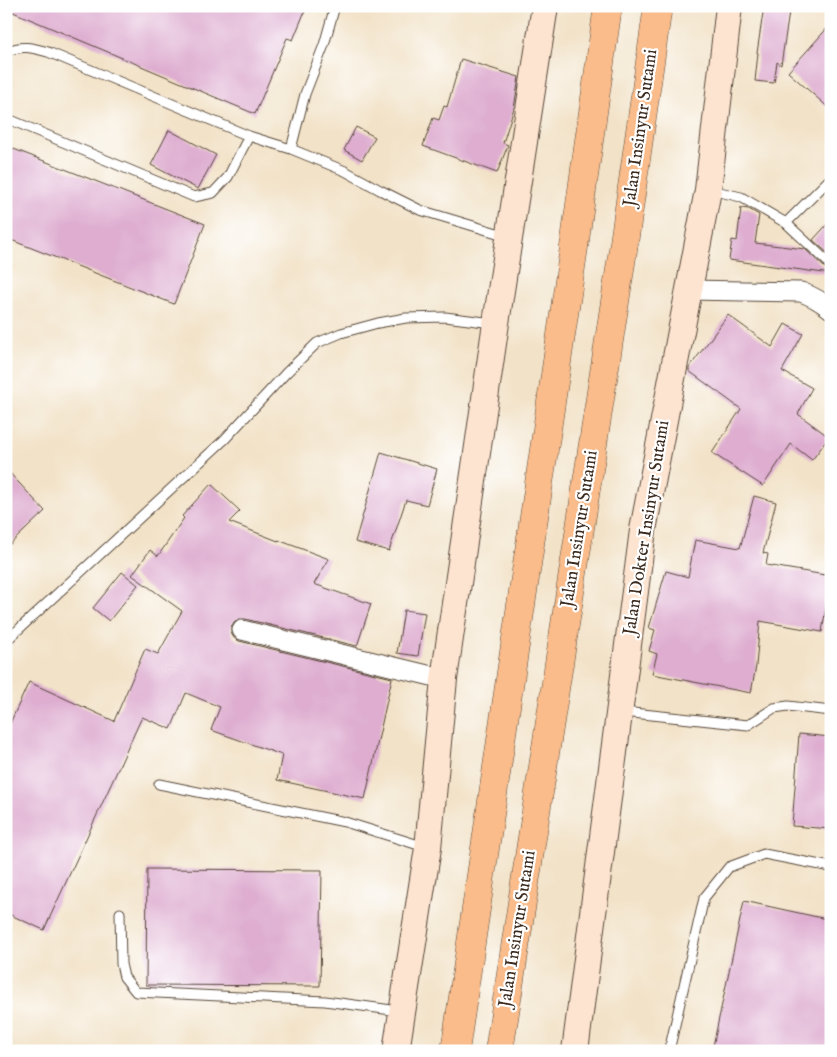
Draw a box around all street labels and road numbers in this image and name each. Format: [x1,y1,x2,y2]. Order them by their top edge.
street label: Jalan Insinyur Sutami [618,48,663,210]
street label: Jalan Dokter Insinyur Sutami [618,419,675,639]
street label: Jalan Insinyur Sutami [556,449,604,611]
street label: Jalan Insinyur Sutami [494,849,542,1011]

